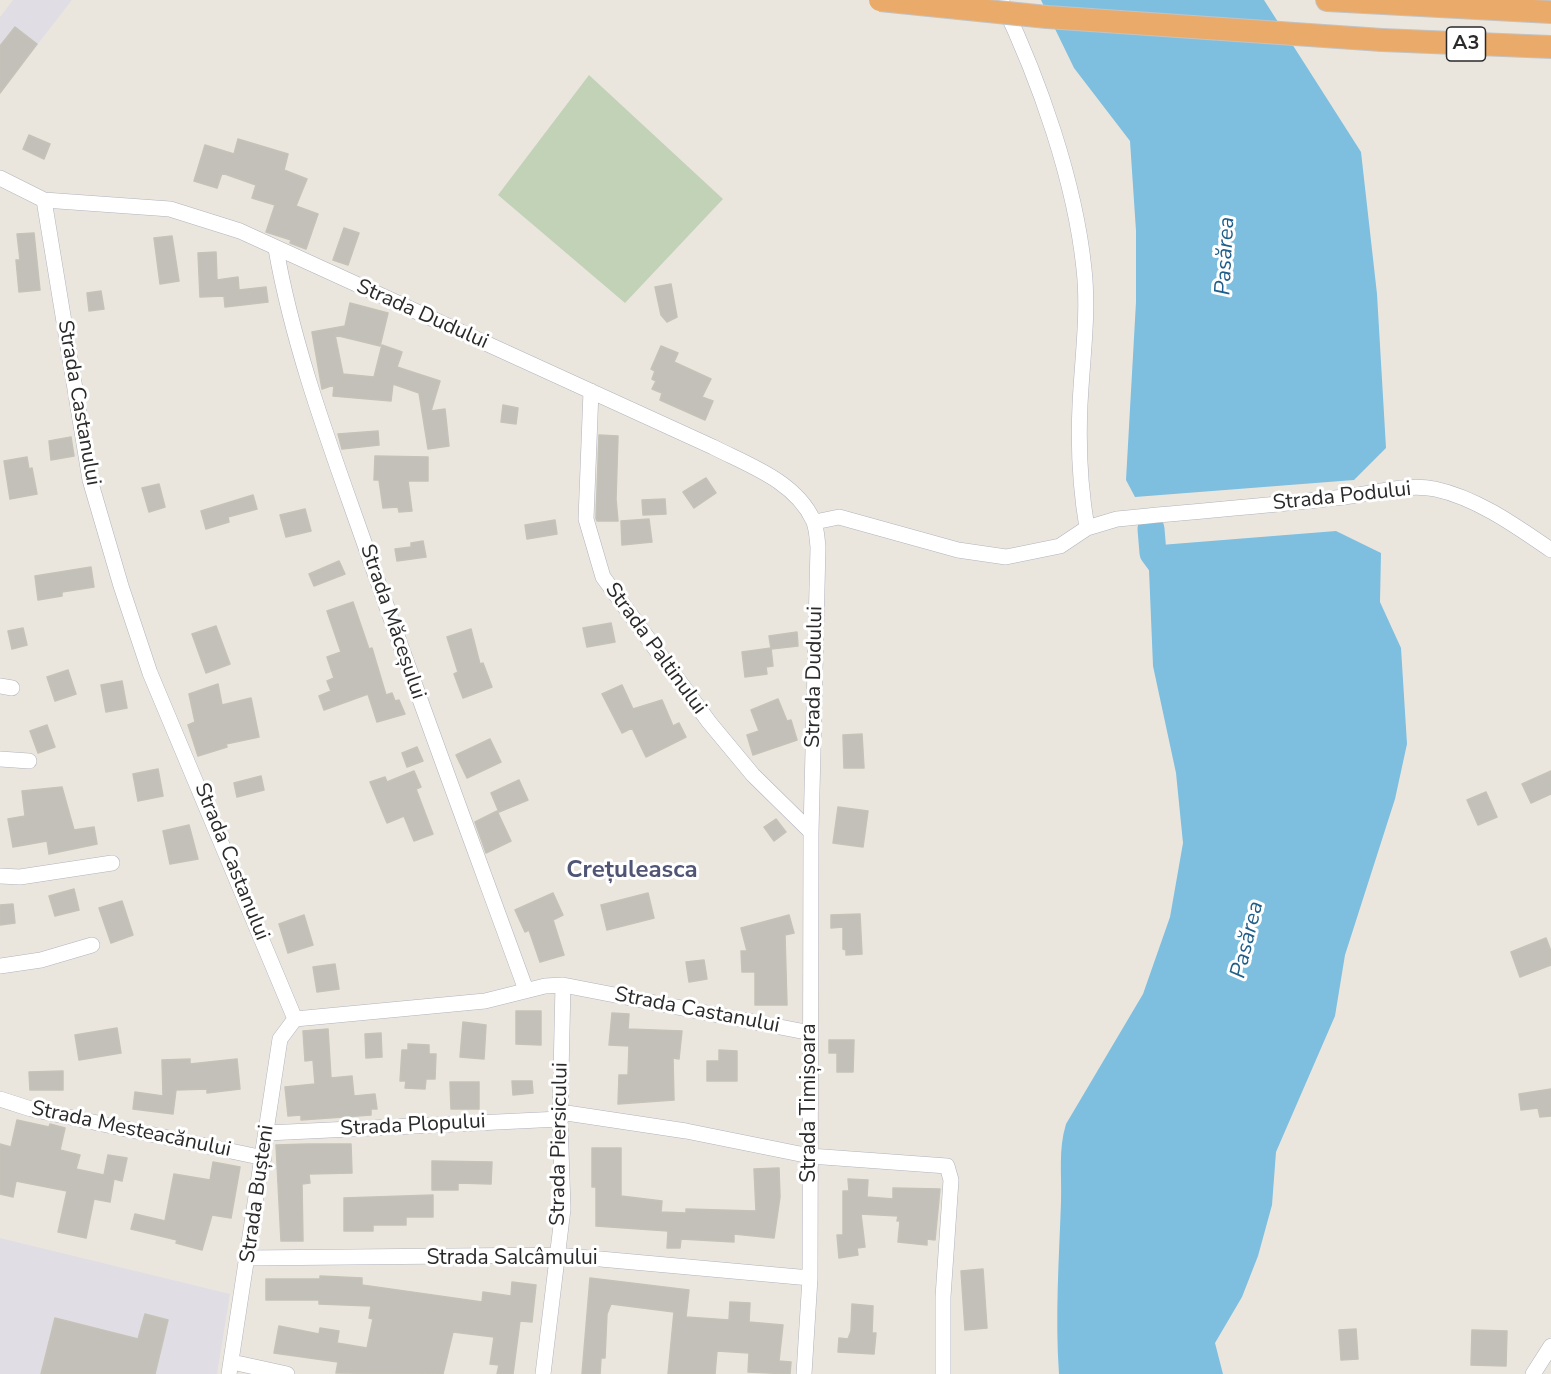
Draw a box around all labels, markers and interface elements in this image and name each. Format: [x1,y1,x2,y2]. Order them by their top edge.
road number: A3 [1446,27,1486,61]
water label: Pasărea [1211,216,1241,296]
street label: Strada Dudului [352,275,492,355]
street label: Strada Castanului [51,318,105,488]
street label: Strada Podului [1272,477,1412,517]
street label: Strada Măceșului [354,541,430,703]
street label: Strada Paltinului [599,578,711,720]
street label: Strada Dudului [801,606,829,748]
street label: Strada Castanului [188,780,274,944]
district label: Crețuleasca [566,857,698,885]
water label: Pasărea [1226,899,1270,981]
street label: Strada Castanului [612,983,782,1039]
street label: Strada Timișoara [797,1023,823,1183]
street label: Strada Piersicului [546,1062,574,1226]
street label: Strada Mesteacănului [29,1097,233,1163]
street label: Strada Plopului [340,1110,486,1142]
street label: Strada Bușteni [236,1124,280,1264]
street label: Strada Salcâmului [426,1246,598,1272]

